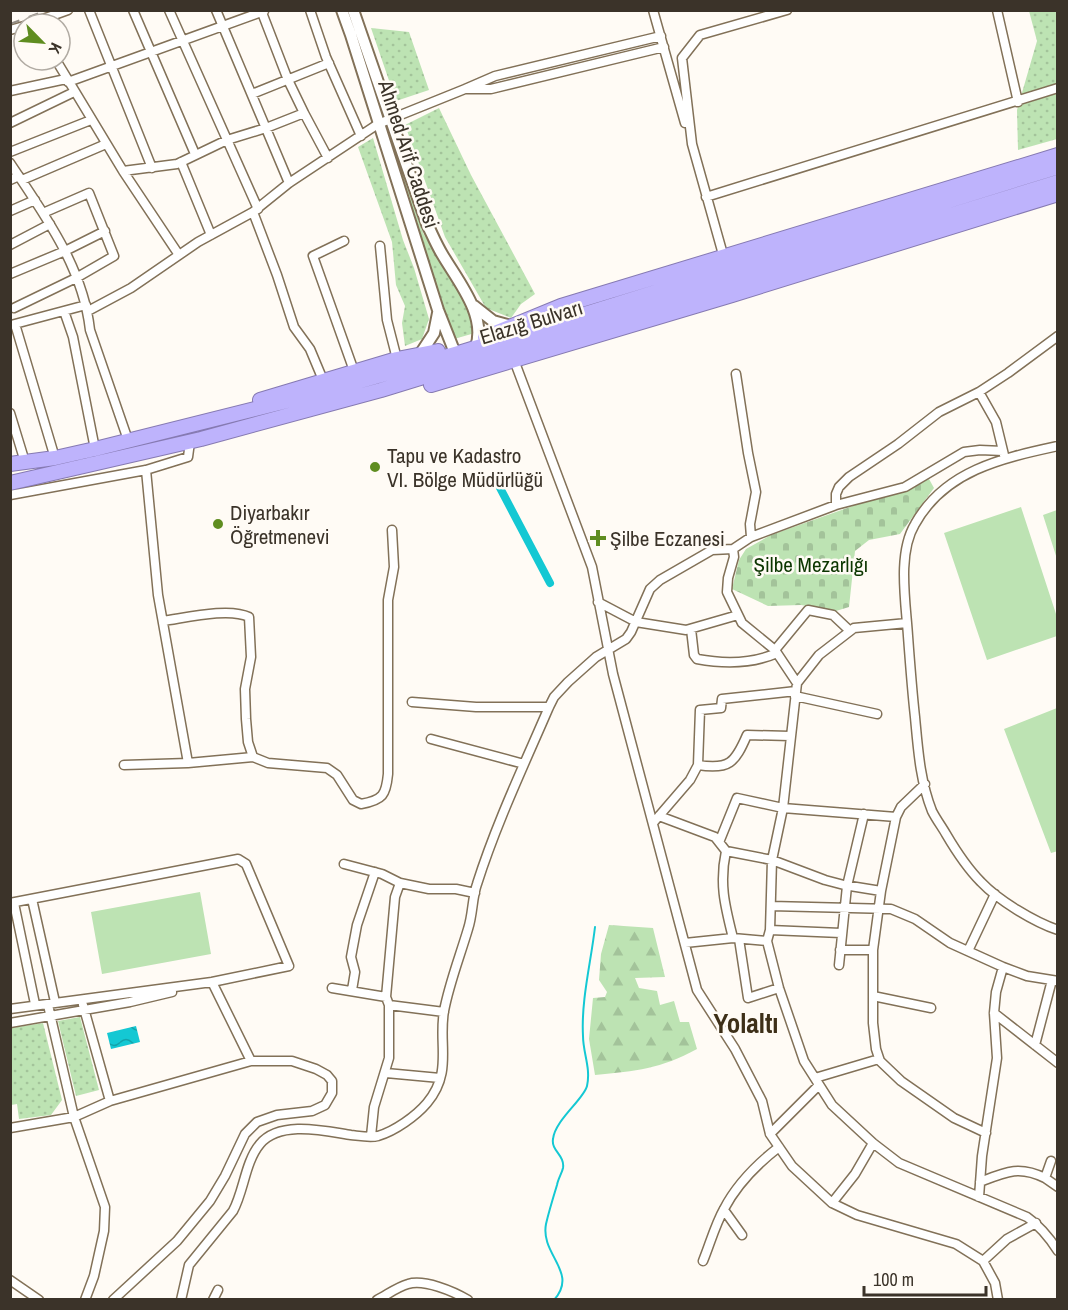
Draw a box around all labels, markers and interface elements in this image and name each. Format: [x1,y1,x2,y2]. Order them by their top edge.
north arrow [12,12,72,72]
text: K [43,39,68,58]
street label: Ahmed Arif Caddesi [371,75,447,232]
street label: Elazığ Bulvarı [476,293,586,351]
place label: Tapu ve Kadastro VI. Bölge Müdürlüğü [387,441,543,494]
marker: Tapu ve Kadastro VI. Bölge Müdürlüğü [368,460,382,474]
place label: Diyarbakır Öğretmenevi [230,498,330,551]
marker: Diyarbakır Öğretmenevi [211,517,225,531]
place label: Şilbe Eczanesi [610,524,725,553]
marker: Şilbe Eczanesi [591,531,605,545]
park label: Şilbe Mezarlığı [754,550,868,579]
district label: Yolaltı [714,1005,778,1041]
scale bar [864,1259,986,1297]
text: 100 m [873,1267,914,1292]

